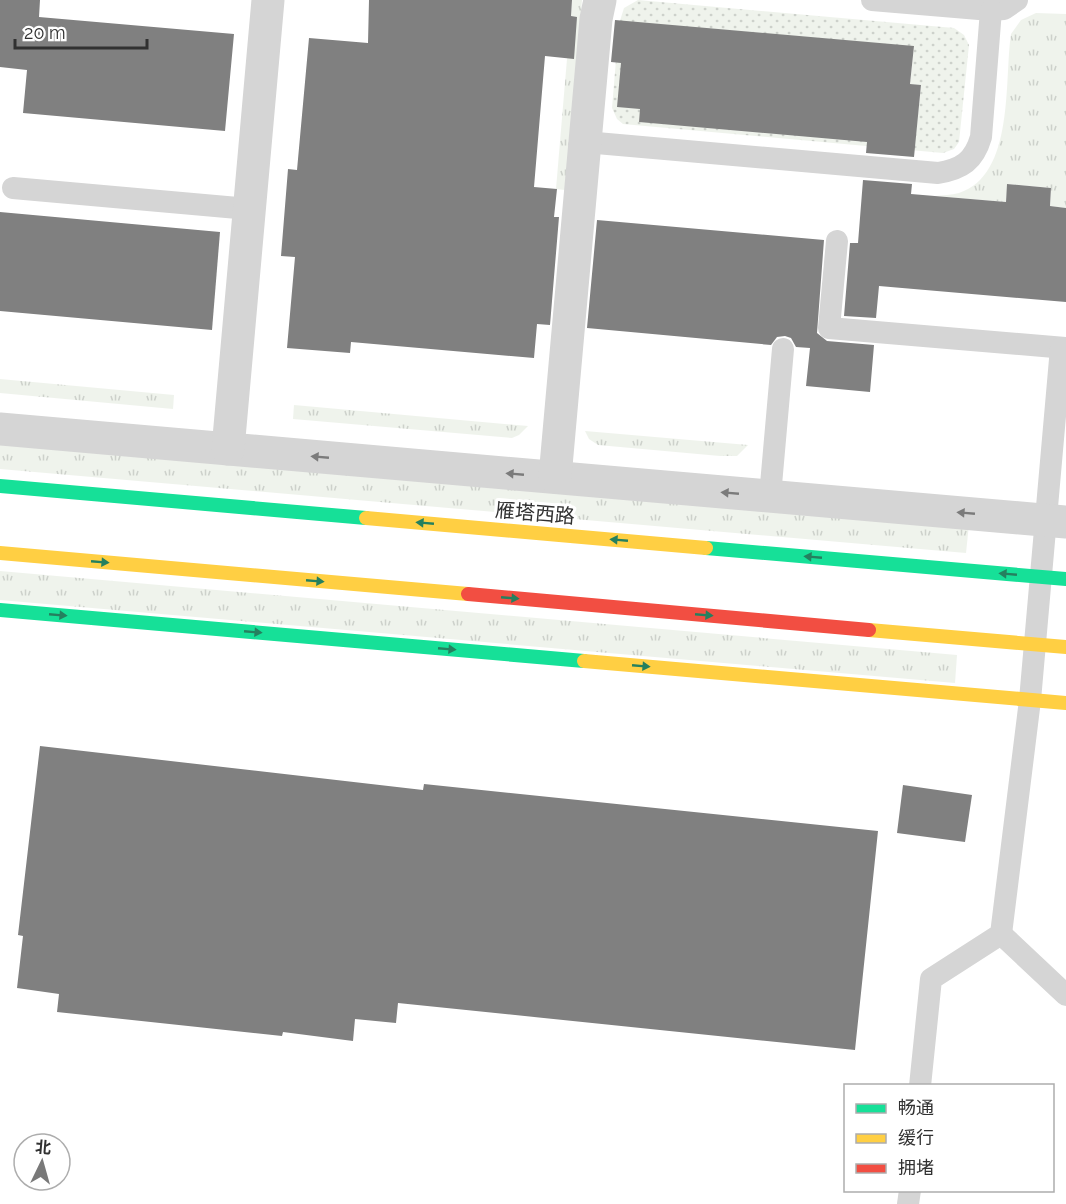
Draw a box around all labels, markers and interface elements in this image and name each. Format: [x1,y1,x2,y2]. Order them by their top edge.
scale bar [15,12,147,50]
text: 20 m [24,22,66,43]
one-way arrow [311,452,330,462]
one-way arrow [505,469,524,479]
one-way arrow [720,488,739,498]
street label: 雁塔西路 [494,498,576,528]
one-way arrow [956,508,975,518]
one-way arrow [415,518,434,528]
one-way arrow [610,535,629,545]
one-way arrow [804,552,823,562]
one-way arrow [91,557,110,567]
one-way arrow [998,569,1017,579]
one-way arrow [306,576,325,586]
one-way arrow [500,593,519,603]
one-way arrow [49,610,68,620]
one-way arrow [694,610,713,620]
one-way arrow [243,627,262,637]
one-way arrow [437,644,456,654]
one-way arrow [632,661,651,671]
legend [844,1084,1054,1192]
text: 畅通 [898,1097,934,1118]
text: 缓行 [898,1127,934,1148]
north arrow [12,1132,72,1192]
text: 北 [34,1137,52,1158]
text: 拥堵 [898,1157,934,1178]

